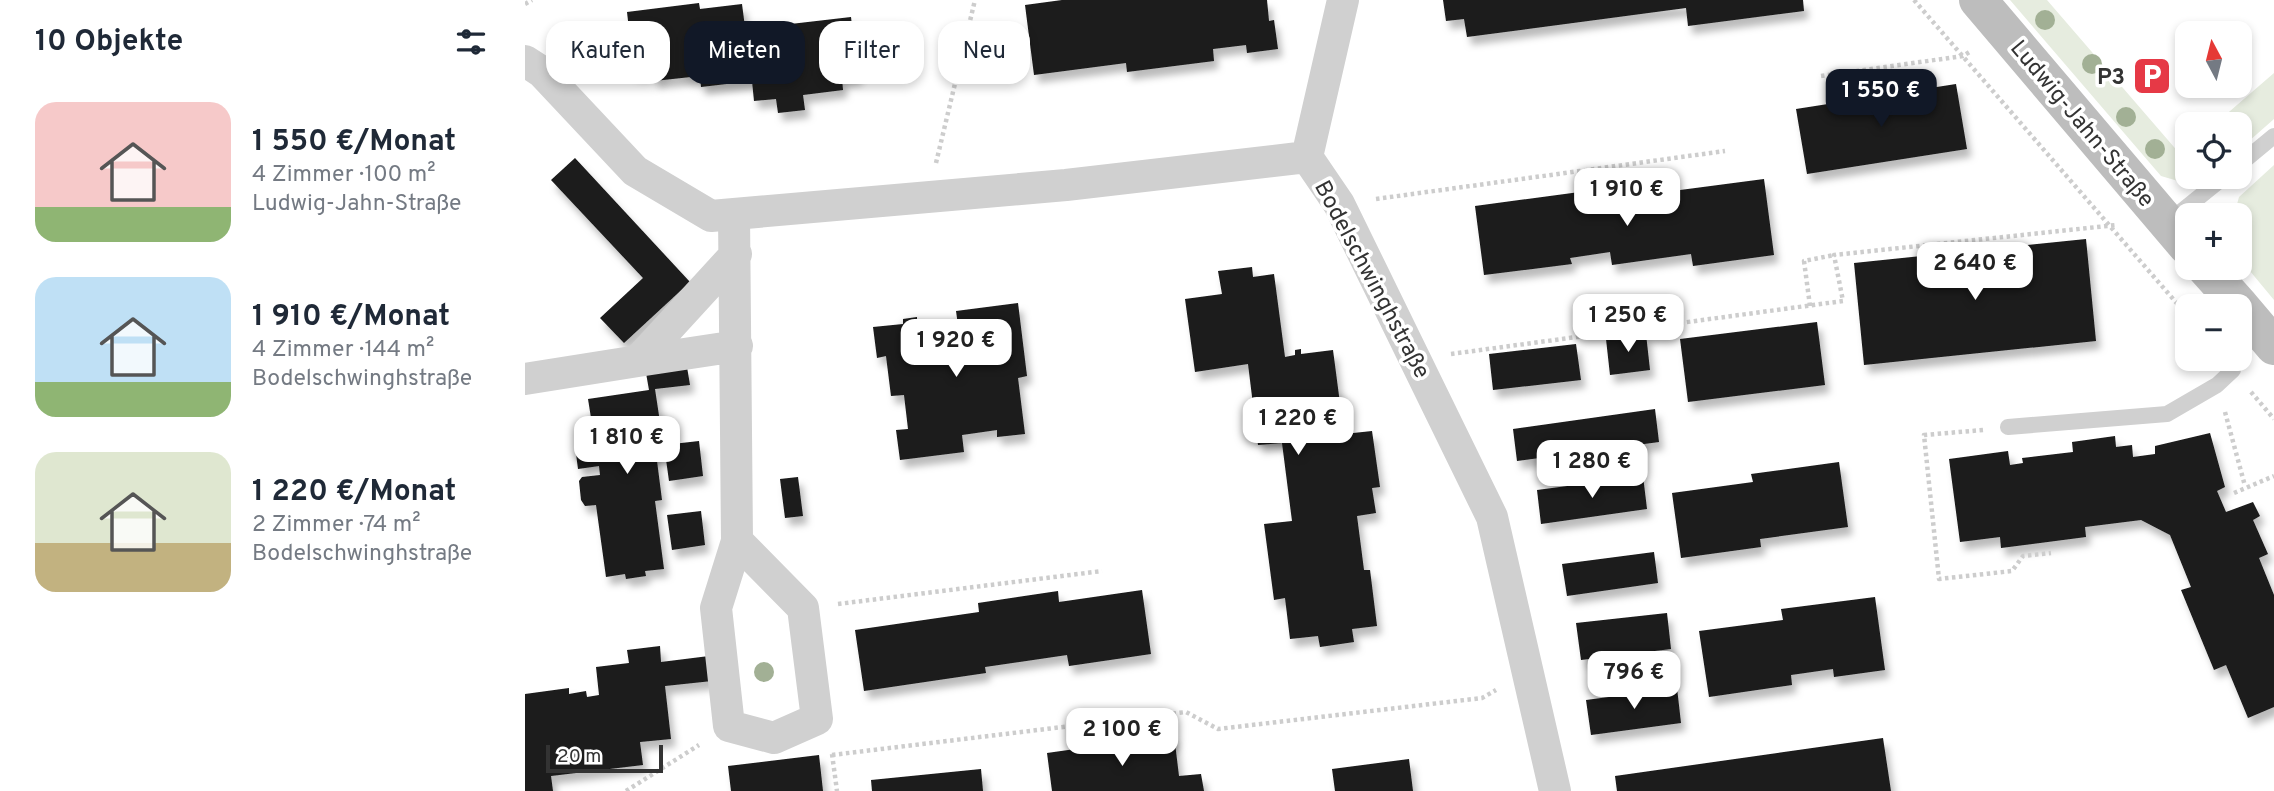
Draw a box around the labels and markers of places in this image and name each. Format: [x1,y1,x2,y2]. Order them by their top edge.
parking icon: P3 [2131,55,2173,97]
place label: P3 [2097,64,2125,93]
pin: 1 550 € [1816,69,1946,129]
pin: 1 910 € [1562,168,1692,228]
pin: 2 640 € [1910,243,2040,302]
pin: 1 250 € [1563,294,1693,354]
pin: 1 920 € [891,320,1021,379]
pin: 1 220 € [1233,398,1363,457]
pin: 1 810 € [562,416,692,476]
pin: 1 280 € [1527,440,1657,500]
pin: 796 € [1585,652,1683,711]
pin: 2 100 € [1057,708,1187,768]

